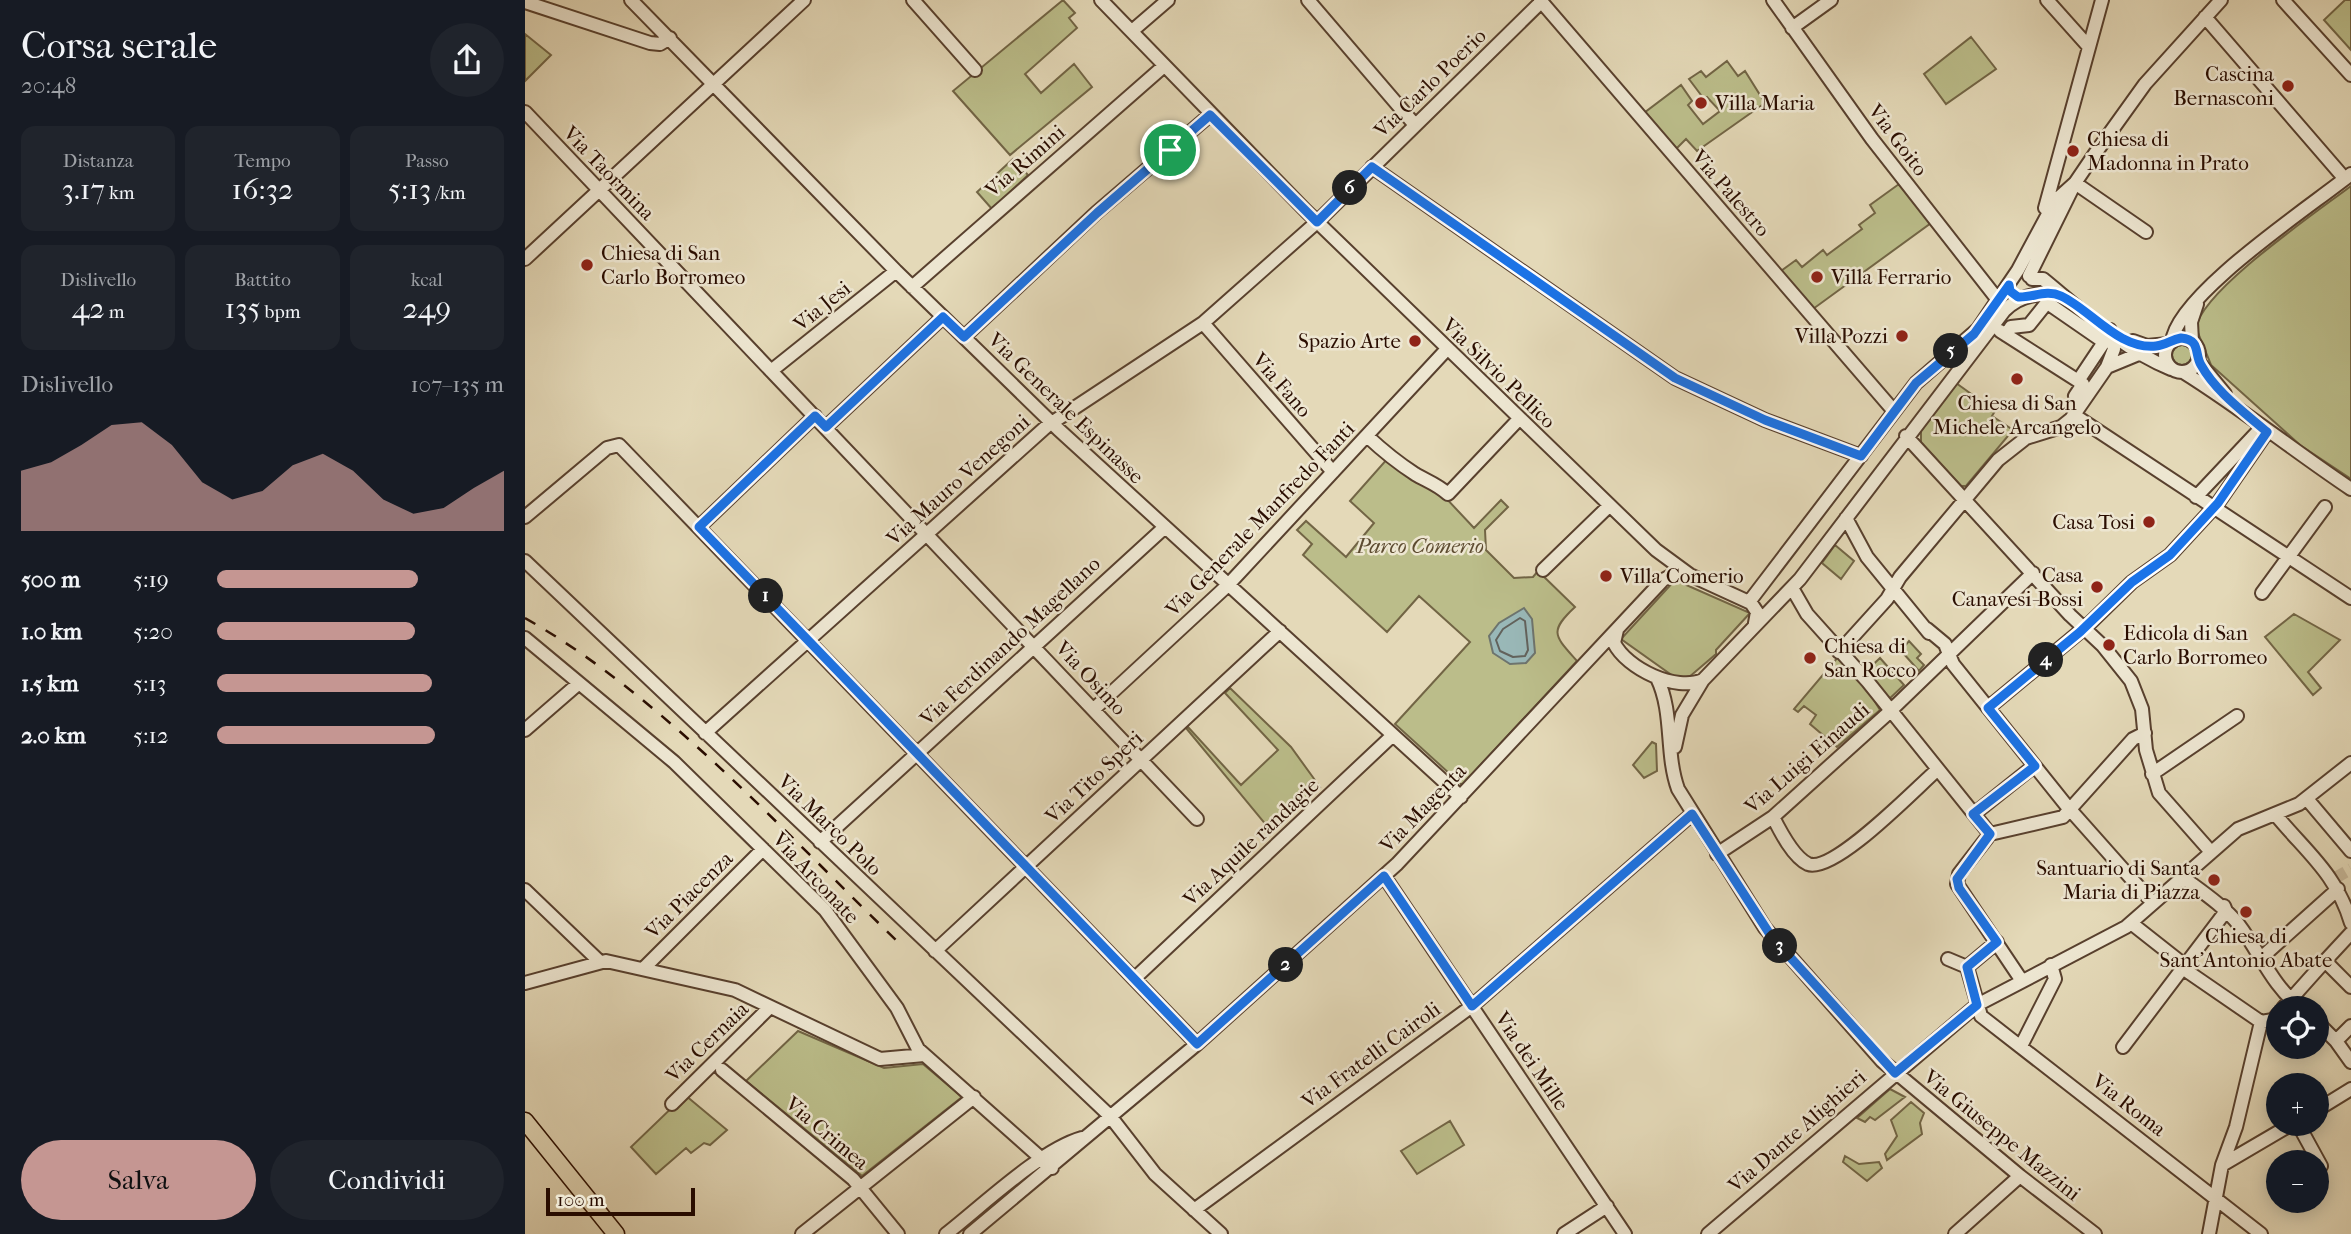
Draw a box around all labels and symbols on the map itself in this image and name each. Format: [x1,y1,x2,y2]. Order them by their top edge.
street label: Via Carlo Poerio [1368,24,1491,143]
place label: Cascina Bernasconi [2173,62,2274,110]
marker: Cascina Bernasconi [2280,78,2296,94]
place label: Villa Maria [1714,91,1815,115]
marker: Villa Maria [1693,95,1709,111]
street label: Via Goito [1863,99,1933,181]
street label: Via Taormina [558,120,660,225]
street label: Via Rimini [980,120,1070,203]
pin [1140,120,1200,180]
place label: Chiesa di Madonna in Prato [2087,127,2249,175]
marker: Chiesa di Madonna in Prato [2065,143,2081,159]
street label: Via Palestro [1686,144,1775,241]
pin: 6 [1333,170,1367,206]
place label: Chiesa di San Carlo Borromeo [601,241,745,289]
marker: Chiesa di San Carlo Borromeo [579,257,595,273]
place label: Villa Ferrario [1830,265,1951,289]
marker: Villa Ferrario [1809,269,1825,285]
street label: Via Jesi [788,276,855,337]
street label: Via Silvio Pellico [1437,312,1561,433]
place label: Villa Pozzi [1794,324,1888,348]
street label: Via Generale Espinasse [983,327,1149,488]
marker: Villa Pozzi [1894,328,1910,344]
place label: Spazio Arte [1298,329,1401,353]
marker: Spazio Arte [1407,333,1423,349]
pin: 5 [1933,334,1969,368]
street label: Via Fano [1247,347,1317,422]
marker: Chiesa di San Michele Arcangelo [2009,371,2025,387]
place label: Chiesa di San Michele Arcangelo [1933,391,2101,439]
street label: Via Mauro Venegoni [881,409,1034,551]
street label: Via Generale Manfredo Fanti [1160,417,1359,622]
place label: Casa Tosi [2052,510,2135,534]
marker: Casa Tosi [2141,514,2157,530]
park label: Parco Comerio [1355,534,1484,558]
street label: Via Ferdinando Magellano [914,551,1105,731]
place label: Casa Canavesi-Bossi [1952,563,2083,611]
place label: Villa Comerio [1619,564,1744,588]
marker: Villa Comerio [1598,568,1614,584]
pin: 1 [749,578,783,614]
marker: Casa Canavesi-Bossi [2089,579,2105,595]
place label: Edicola di San Carlo Borromeo [2123,621,2267,669]
place label: Chiesa di San Rocco [1824,634,1916,682]
street label: Via Osimo [1050,635,1131,720]
marker: Edicola di San Carlo Borromeo [2101,637,2117,653]
pin: 4 [2029,642,2063,678]
marker: Chiesa di San Rocco [1802,650,1818,666]
street label: Via Luigi Einaudi [1739,697,1874,819]
street label: Via Tito Speri [1040,726,1148,829]
street label: Via Magenta [1374,759,1471,858]
street label: Via Marco Polo [772,769,887,881]
street label: Via Aquile randagie [1177,773,1324,912]
street label: Via Arconate [767,827,864,929]
street label: Via Piacenza [640,846,738,944]
place label: Santuario di Santa Maria di Piazza [2036,856,2200,904]
marker: Santuario di Santa Maria di Piazza [2206,872,2222,888]
marker: Chiesa di Sant'Antonio Abate [2238,904,2254,920]
place label: Chiesa di Sant'Antonio Abate [2160,924,2332,972]
pin: 3 [1763,928,1797,964]
pin: 2 [1269,948,1303,982]
street label: Via Cernaia [660,997,753,1088]
street label: Via Fratelli Cairoli [1296,997,1445,1114]
street label: Via dei Mille [1490,1006,1574,1115]
street label: Via Giuseppe Mazzini [1918,1064,2085,1206]
street label: Via Dante Alighieri [1723,1065,1871,1198]
street label: Via Roma [2087,1068,2171,1141]
street label: Via Crimea [780,1091,873,1175]
scale bar [546,1185,695,1217]

